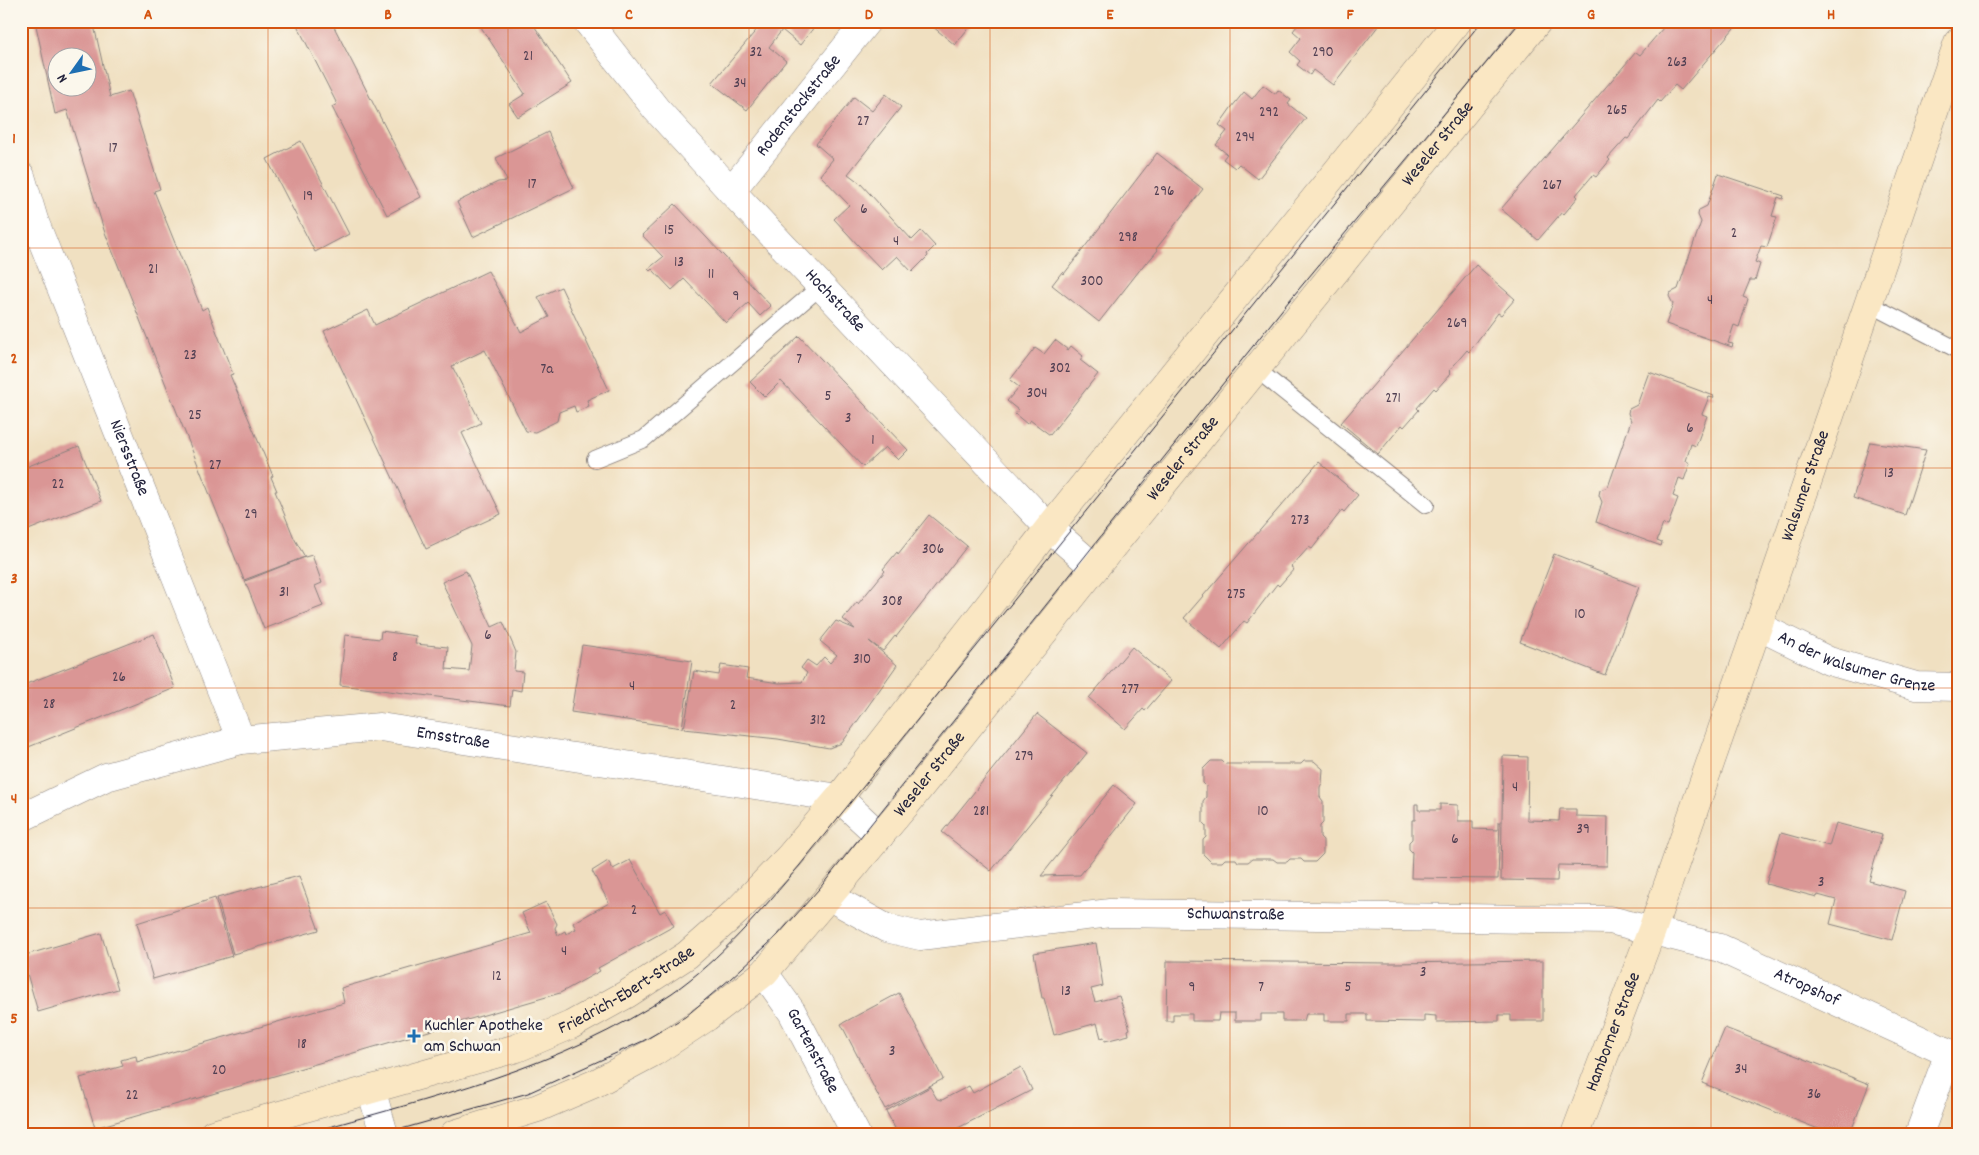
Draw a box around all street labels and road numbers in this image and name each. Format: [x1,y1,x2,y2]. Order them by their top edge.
street label: Rodenstockstraße [751,50,848,162]
street label: Weseler Straße [1396,96,1481,192]
street label: Hochstraße [799,264,871,338]
street label: Weseler Straße [1141,411,1226,507]
street label: Niersstraße [102,416,155,500]
street label: Walsumer Straße [1775,427,1837,545]
street label: An der Walsumer Grenze [1773,625,1936,699]
street label: Emsstraße [415,720,492,756]
street label: Weseler Straße [888,727,972,823]
street label: Schwanstraße [1187,902,1285,928]
street label: Friedrich-Ebert-Straße [555,941,701,1041]
street label: Atropshof [1770,962,1844,1014]
street label: Hamborner Straße [1580,969,1647,1095]
street label: Gartenstraße [780,1004,845,1098]

